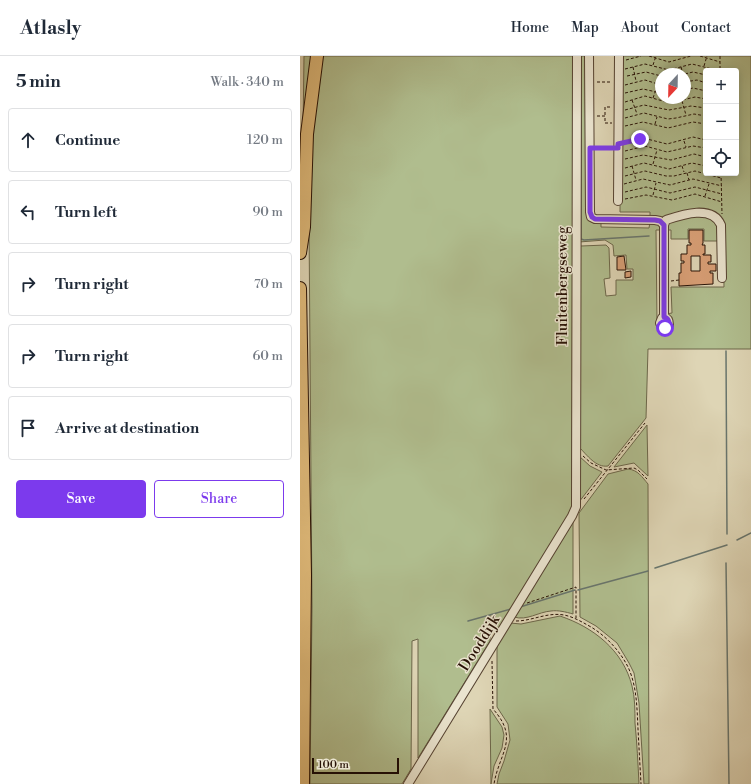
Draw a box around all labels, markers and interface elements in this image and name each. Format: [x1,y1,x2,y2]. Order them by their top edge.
text: Atlasly [20,16,81,40]
text: Home [511,19,549,37]
text: Map [571,19,599,37]
text: About [621,19,659,37]
text: Contact [681,19,731,37]
north arrow [655,68,691,104]
map controls [703,68,739,176]
button: + [703,68,739,104]
text: 5 min [16,71,61,93]
text: Walk · 340 m [211,74,284,90]
button: − [703,104,739,140]
icon: ahead [17,129,39,151]
route end [631,130,649,148]
text: Continue [55,131,120,150]
text: 120 m [247,132,283,148]
button: locate [703,140,739,176]
icon: left [17,201,39,223]
text: Turn left [55,203,117,222]
text: 90 m [252,204,283,220]
street label: Fluitenbergseweg [553,226,572,346]
icon: right [17,273,39,295]
text: Turn right [55,275,129,294]
text: 70 m [254,276,283,292]
route start [656,319,674,337]
icon: right [17,345,39,367]
text: Turn right [55,347,129,366]
text: 60 m [252,348,283,364]
icon: arrive [17,417,39,439]
text: Arrive at destination [55,419,199,438]
button: Save [16,480,146,518]
button: Share [154,480,284,518]
street label: Dooddijk [455,611,505,675]
scale bar [312,756,399,775]
text: 100 m [318,758,349,772]

